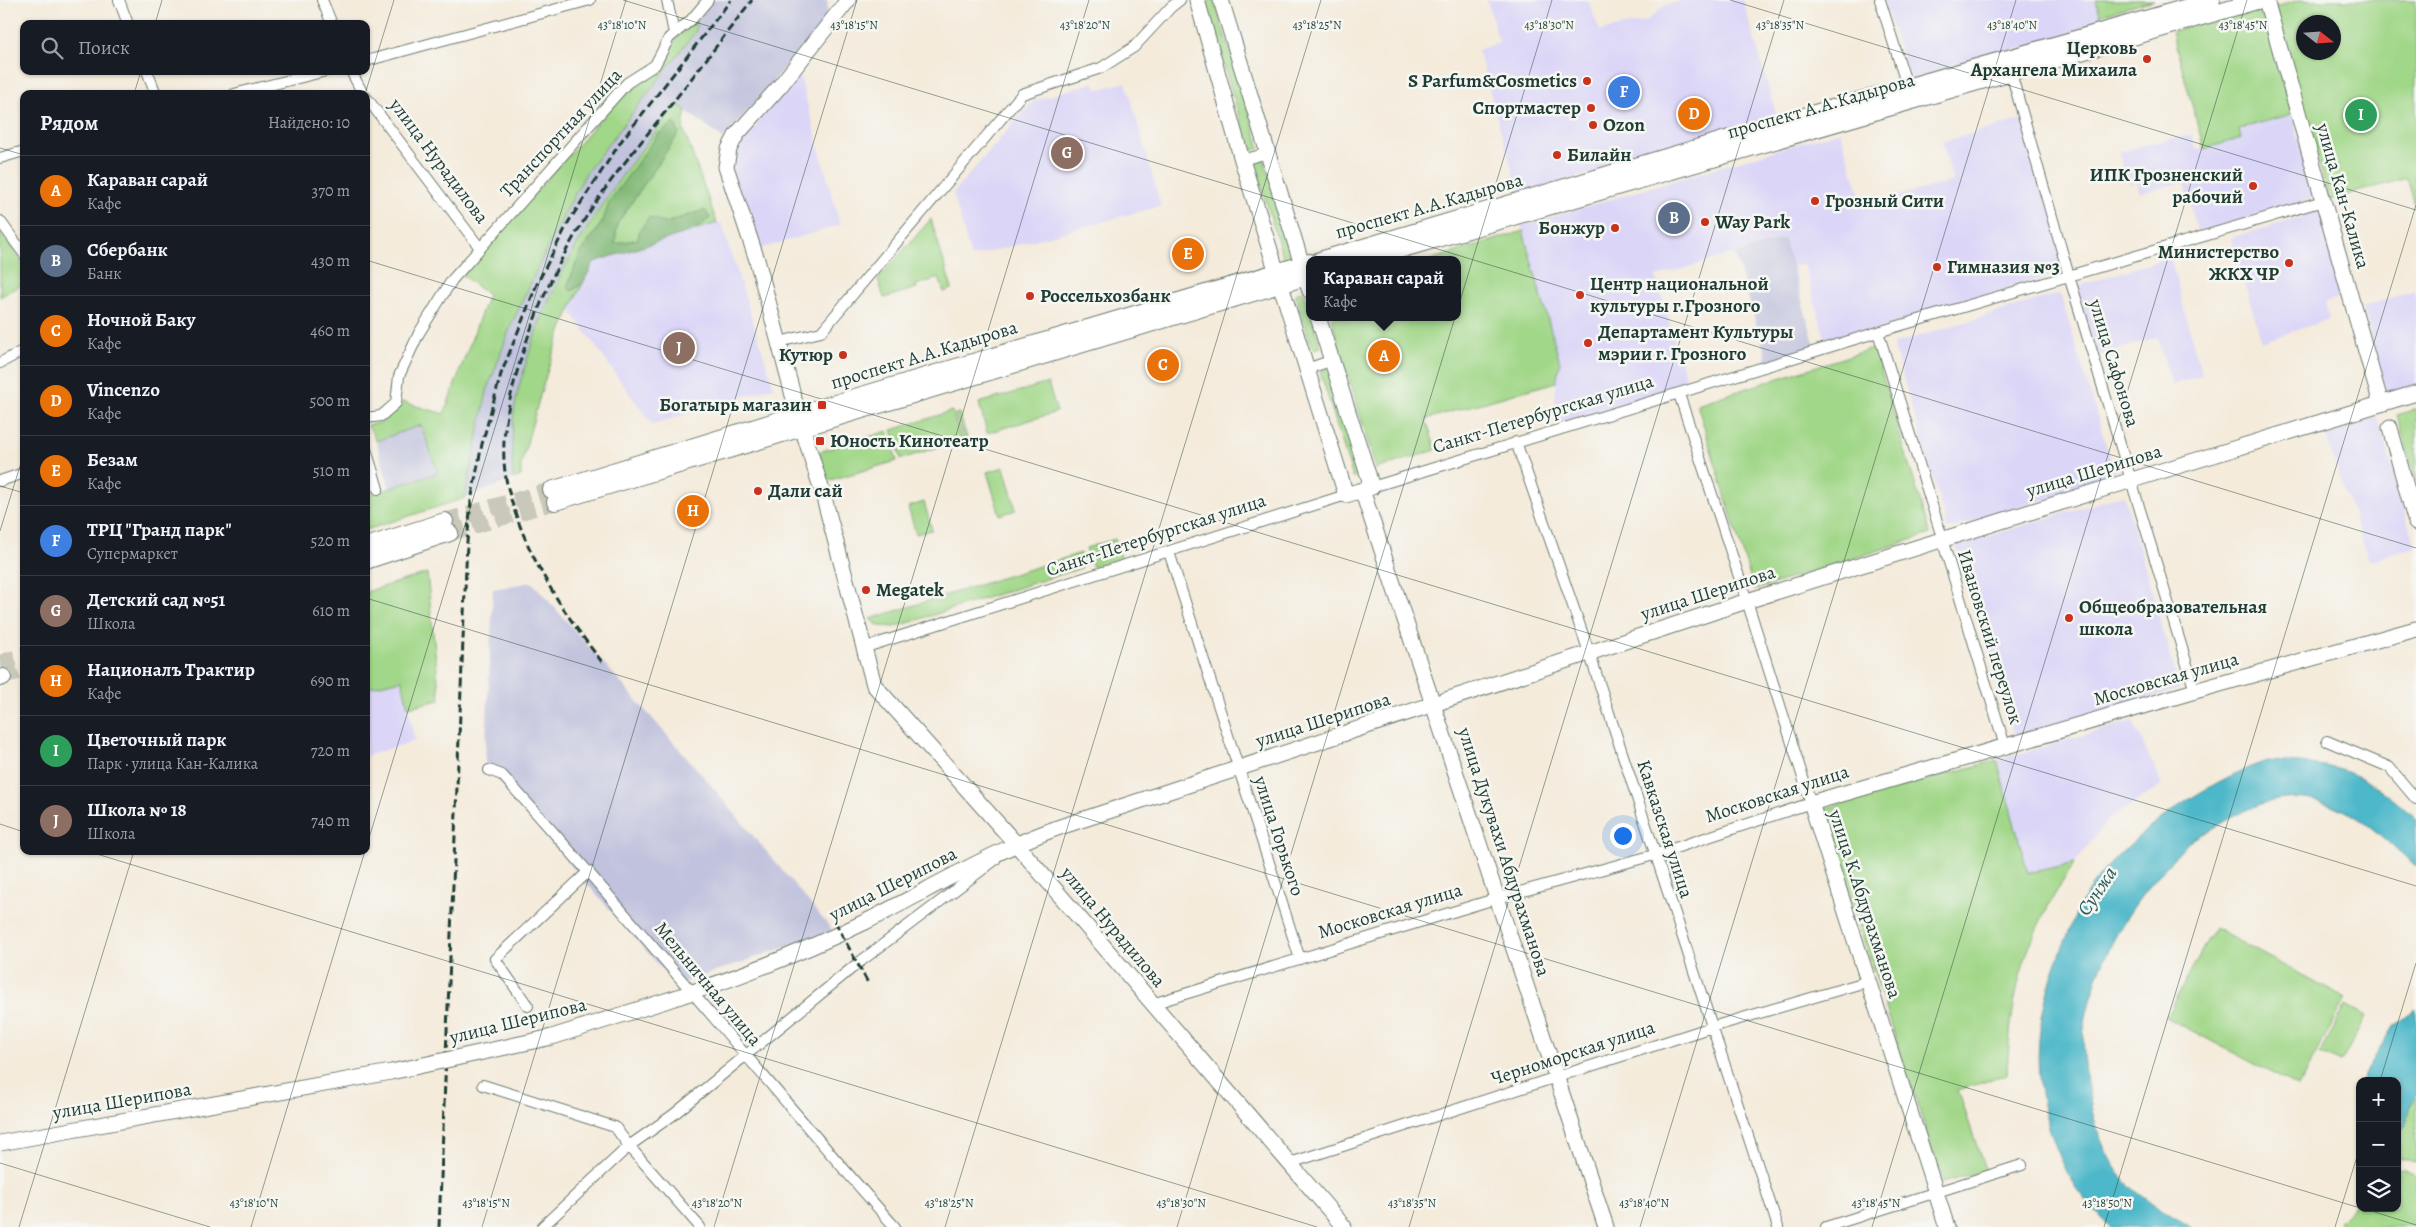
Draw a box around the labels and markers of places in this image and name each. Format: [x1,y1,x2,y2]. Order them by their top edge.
place label: Церковь Архангела Михаила [1970,35,2138,83]
marker: Церковь Архангела Михаила [2141,53,2153,65]
place label: S Parfum&Cosmetics [1408,68,1577,94]
pin: F [1608,73,1640,111]
marker: S Parfum&Cosmetics [1581,75,1593,87]
place label: Спортмастер [1473,95,1581,121]
pin: D [1678,95,1710,133]
pin: I [2345,96,2377,134]
marker: Спортмастер [1585,102,1597,114]
place label: Ozon [1603,112,1645,138]
marker: Ozon [1587,119,1599,131]
pin: G [1051,134,1083,172]
place label: Билайн [1567,142,1631,168]
marker: Билайн [1551,149,1563,161]
place label: ИПК Грозненский рабочий [2090,162,2243,210]
marker: ИПК Грозненский рабочий [2247,180,2259,192]
place label: Грозный Сити [1825,188,1944,214]
marker: Грозный Сити [1809,195,1821,207]
pin: B [1658,199,1690,237]
place label: Way Park [1714,209,1790,235]
place label: Бонжур [1538,215,1605,241]
marker: Way Park [1699,216,1711,228]
marker: Бонжур [1609,222,1621,234]
pin: E [1172,235,1204,273]
place label: Министерство ЖКХ ЧР [2158,239,2279,287]
place label: Гимназия №3 [1947,254,2060,280]
marker: Министерство ЖКХ ЧР [2283,257,2295,269]
marker: Гимназия №3 [1931,261,1943,273]
place label: Центр национальной культуры г.Грозного [1590,271,1769,319]
place label: Россельхозбанк [1040,283,1171,309]
marker: Центр национальной культуры г.Грозного [1574,289,1586,301]
marker: Россельхозбанк [1024,290,1036,302]
place label: Департамент Культуры мэрии г. Грозного [1598,319,1793,367]
pin: J [663,329,695,367]
pin: A [1368,337,1400,375]
marker: Департамент Культуры мэрии г. Грозного [1582,337,1594,349]
place label: Кутюр [779,342,833,368]
pin: C [1147,346,1179,384]
marker: Кутюр [837,349,849,361]
place label: Богатырь магазин [659,392,812,418]
marker: Богатырь магазин [816,399,828,411]
place label: Юность Кинотеатр [830,428,989,454]
marker: Юность Кинотеатр [814,435,826,447]
place label: Дали сай [768,478,843,504]
marker: Дали сай [752,485,764,497]
pin: H [677,492,709,530]
place label: Megatek [876,577,944,603]
marker: Megatek [860,584,872,596]
place label: Общеобразовательная школа [2079,594,2267,642]
marker: Общеобразовательная школа [2063,612,2075,624]

